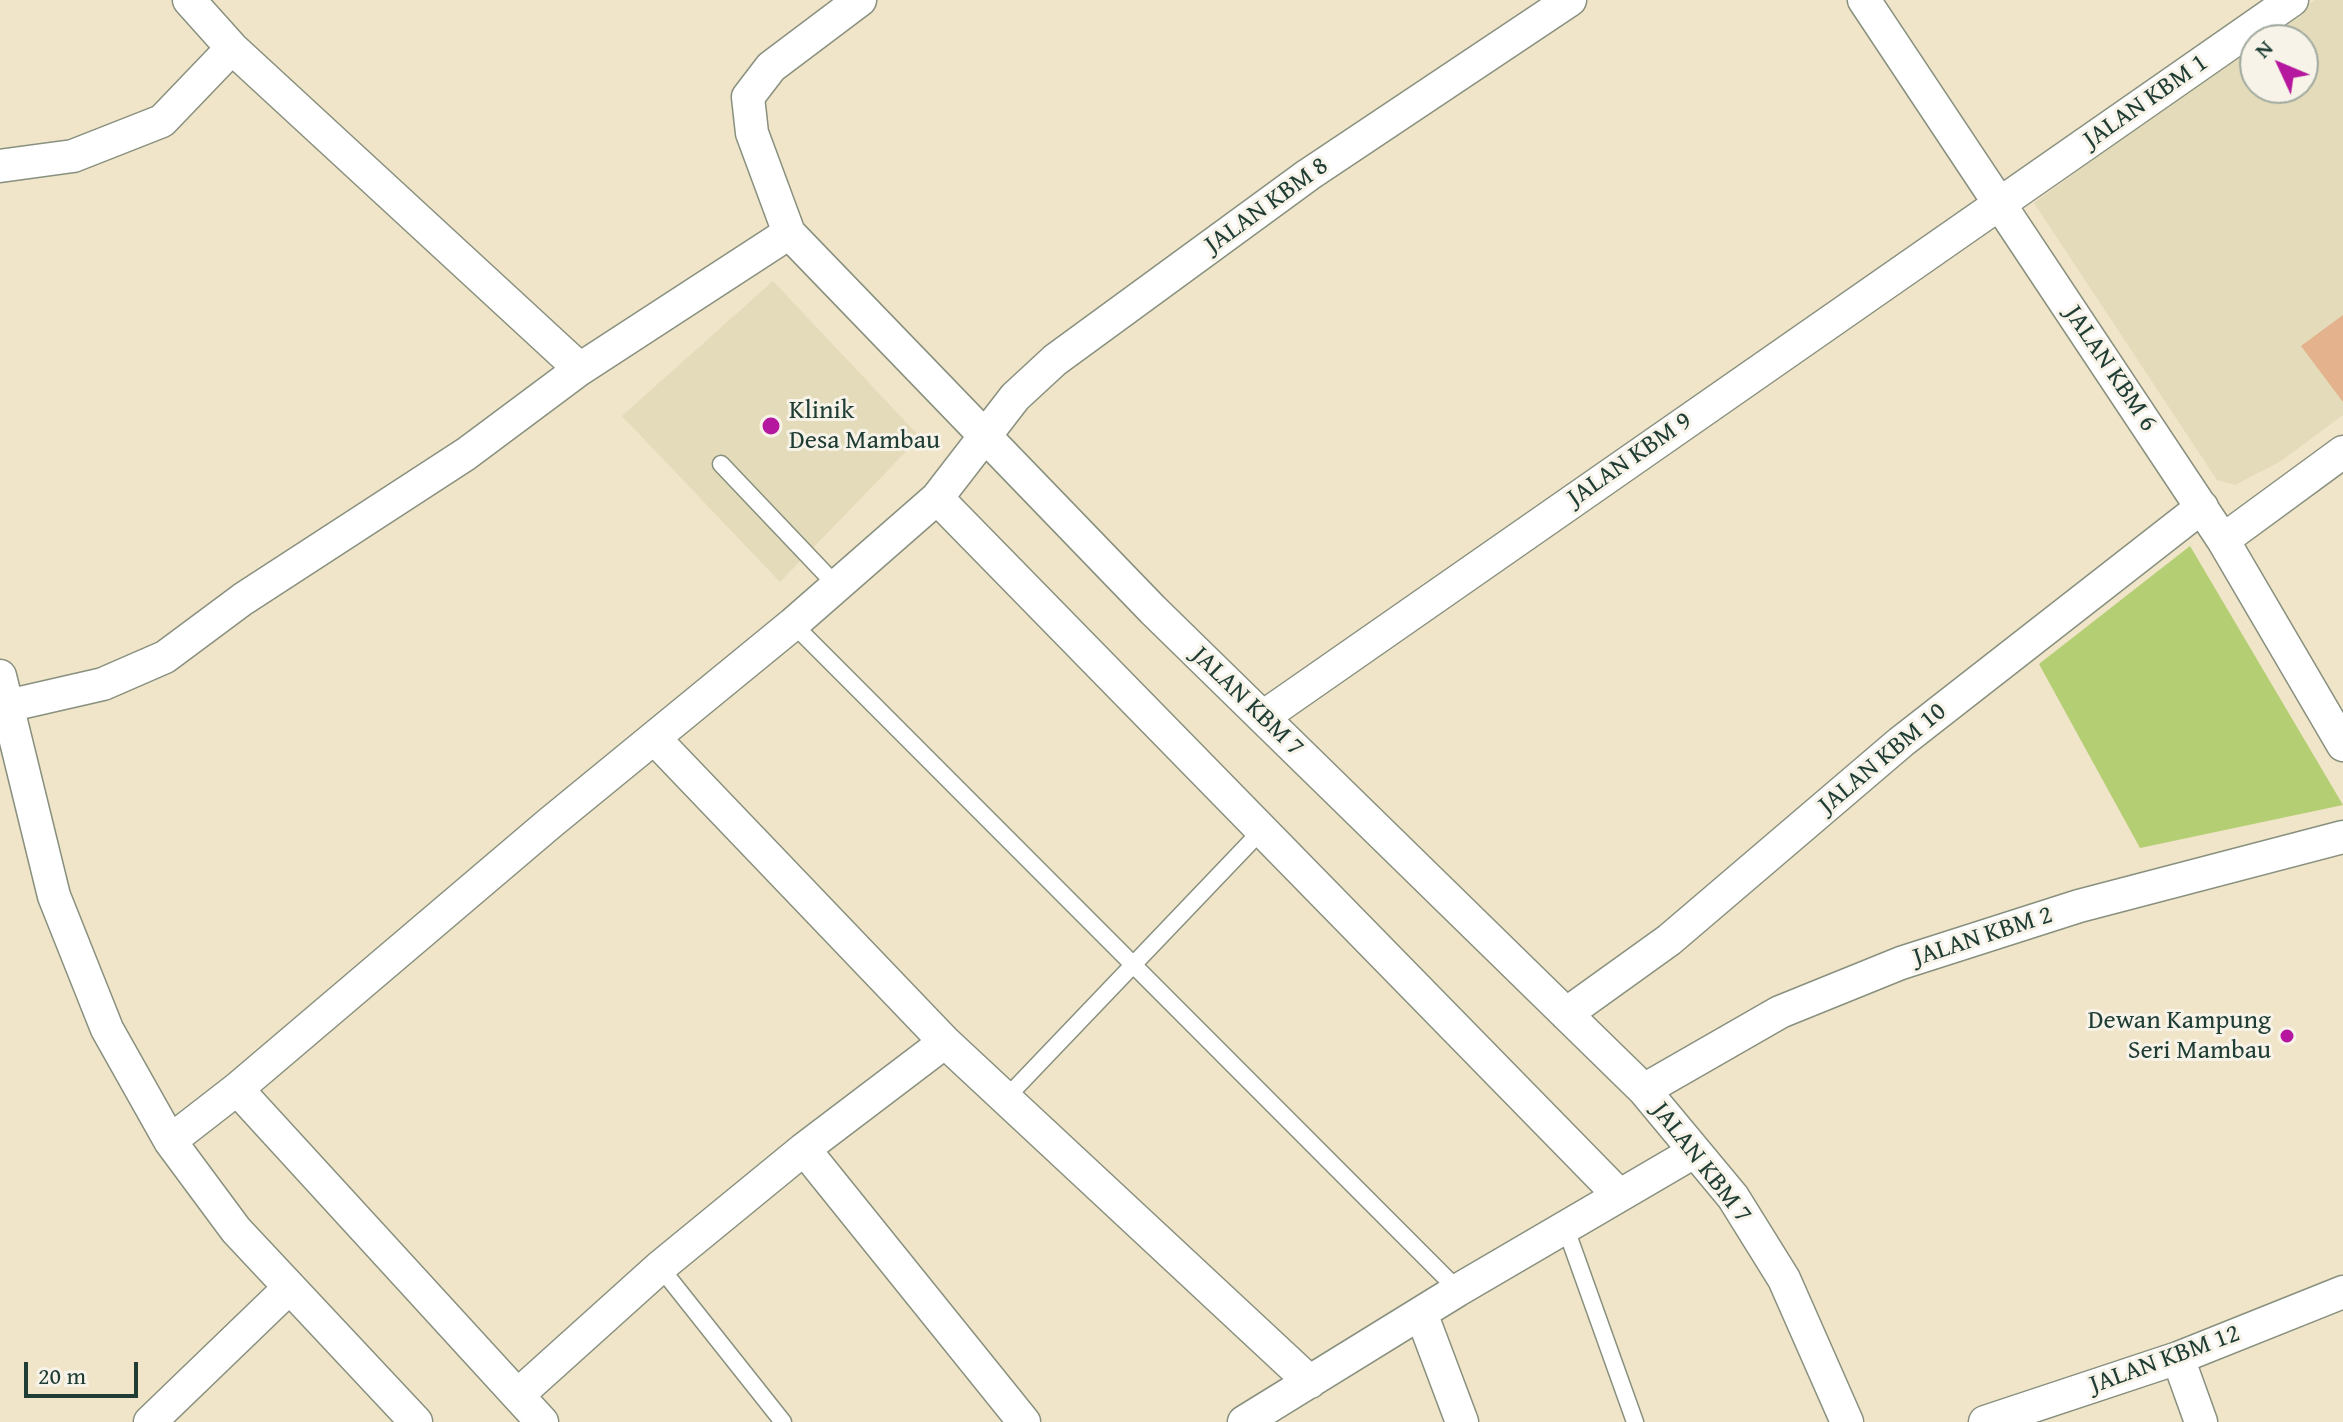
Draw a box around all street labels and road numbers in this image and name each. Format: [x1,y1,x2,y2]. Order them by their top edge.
street label: JALAN KBM 1 [2078,48,2214,156]
street label: JALAN KBM 8 [1199,151,1335,261]
street label: JALAN KBM 6 [2057,300,2163,438]
street label: JALAN KBM 9 [1562,406,1698,514]
street label: JALAN KBM 7 [1184,640,1310,764]
street label: JALAN KBM 10 [1813,696,1953,822]
street label: JALAN KBM 2 [1909,900,2057,974]
street label: JALAN KBM 7 [1644,1096,1758,1230]
street label: JALAN KBM 12 [2086,1318,2244,1402]

